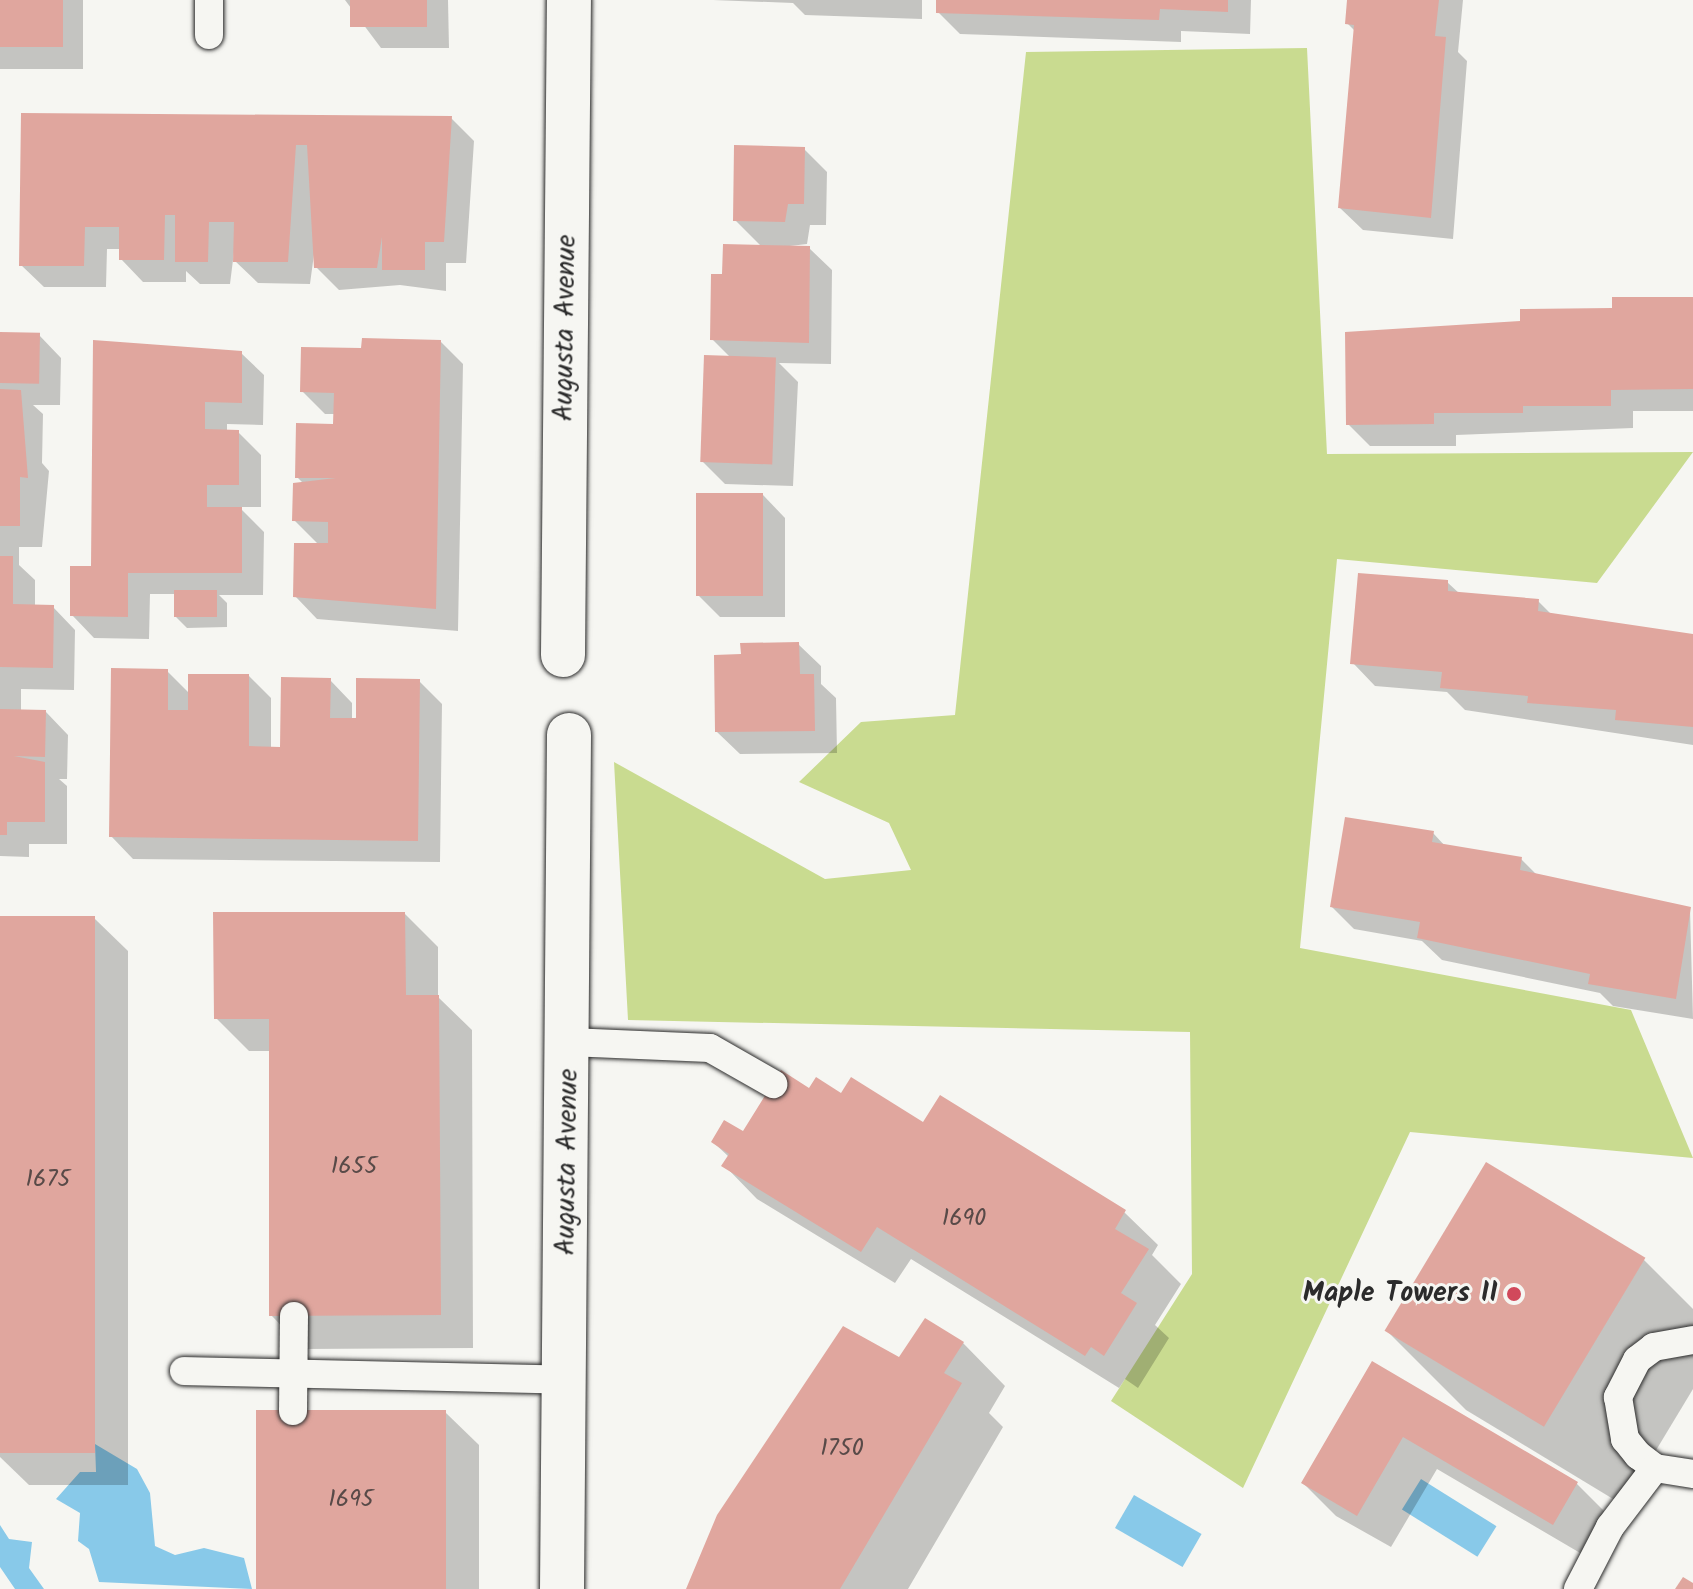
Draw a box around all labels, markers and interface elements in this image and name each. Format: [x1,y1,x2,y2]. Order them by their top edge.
street label: Augusta Avenue [548,234,584,422]
street label: Augusta Avenue [550,1068,586,1256]
house number: 1655 [331,1153,377,1181]
house number: 1675 [26,1166,70,1194]
house number: 1690 [942,1205,986,1233]
place label: Maple Towers II [1303,1277,1498,1311]
marker: Maple Towers II [1505,1285,1523,1303]
house number: 1750 [820,1435,864,1463]
house number: 1695 [328,1486,374,1514]

